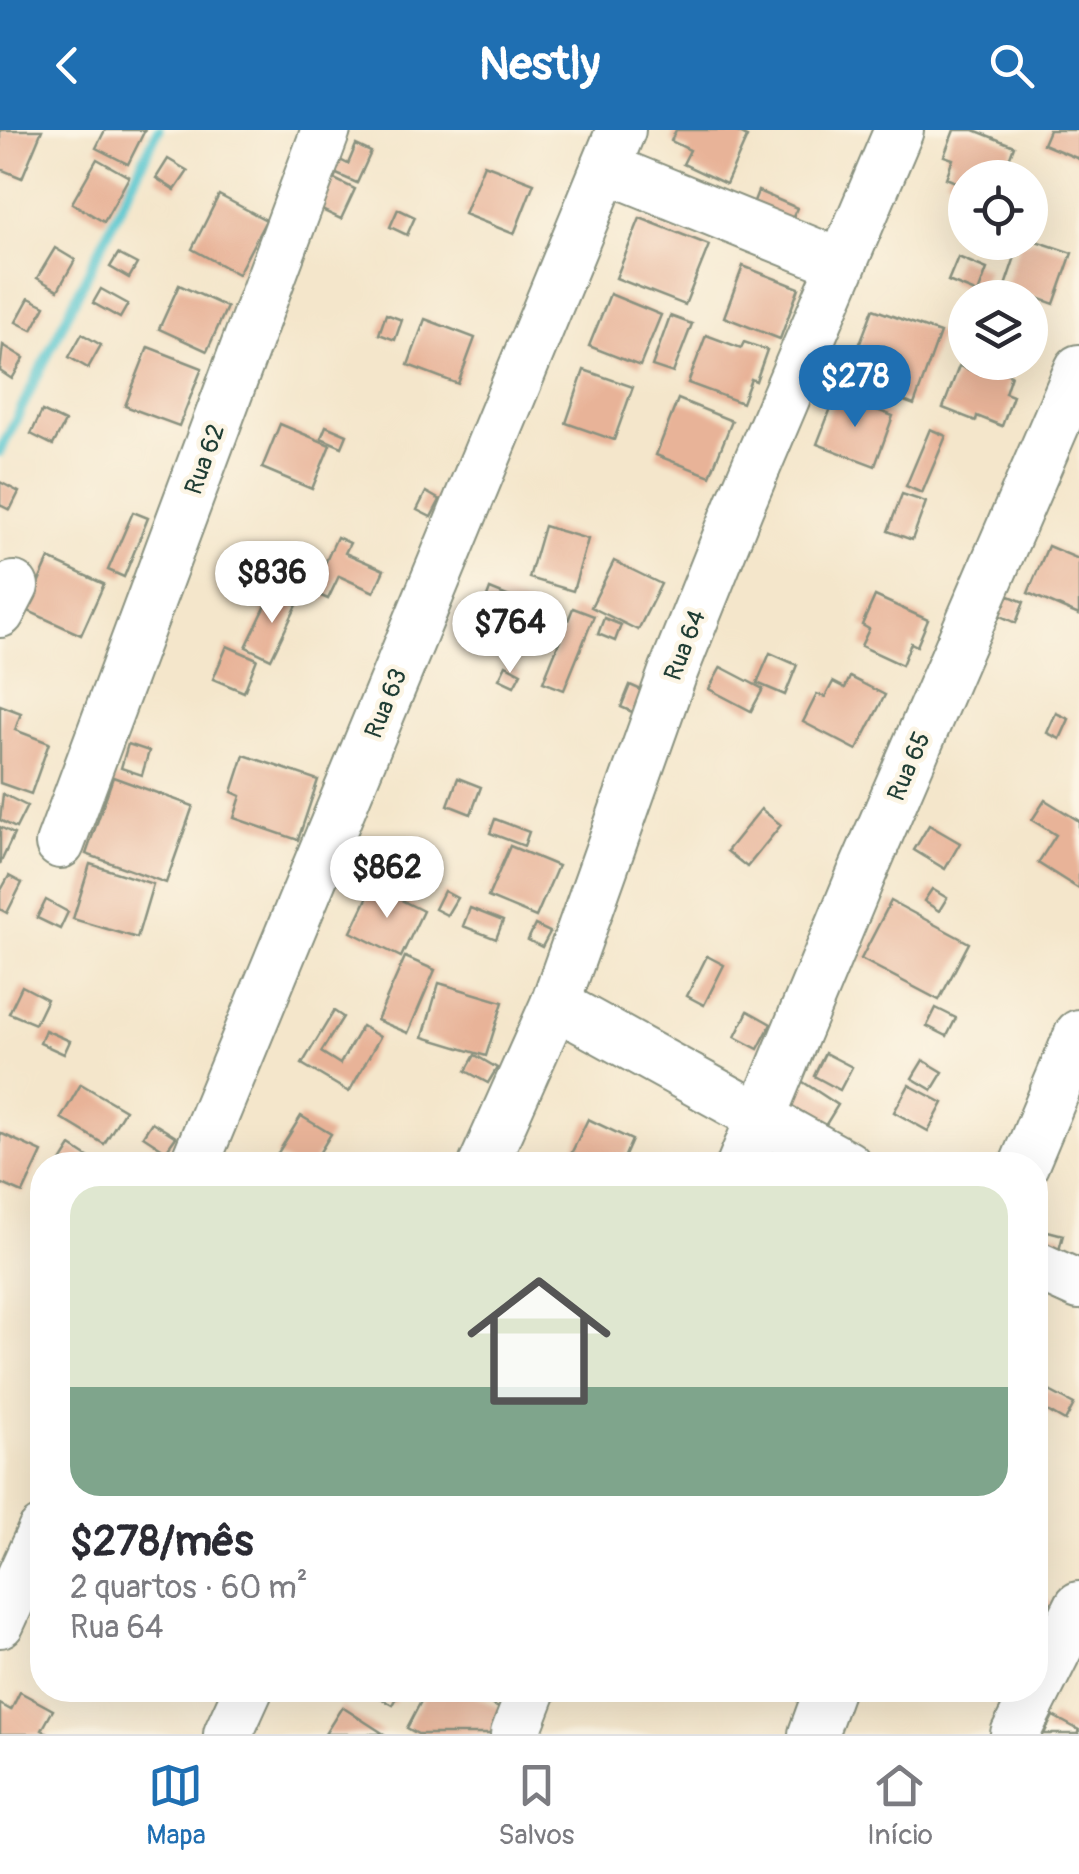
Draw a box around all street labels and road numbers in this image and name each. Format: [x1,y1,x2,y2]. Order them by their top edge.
street label: Rua 62 [178,420,232,499]
street label: Rua 64 [658,606,713,685]
street label: Rua 63 [358,664,414,743]
street label: Rua 65 [881,727,938,806]

